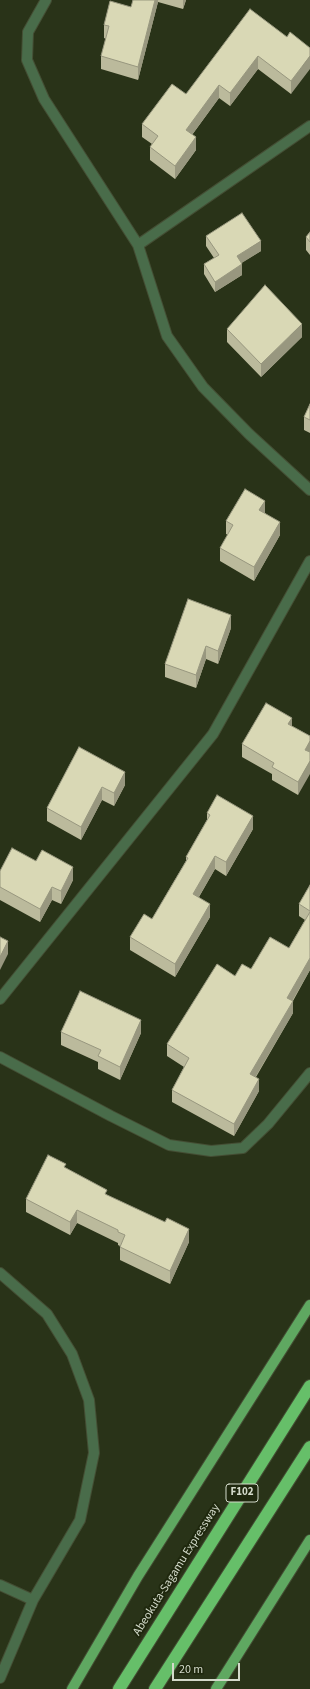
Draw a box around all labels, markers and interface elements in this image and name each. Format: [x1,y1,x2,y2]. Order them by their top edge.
road number: F102 [226,1484,258,1502]
street label: Abeokuta-Sagamu Expressway [130,1501,224,1639]
scale bar [174,1655,242,1681]
text: 20 m [179,1661,203,1678]

